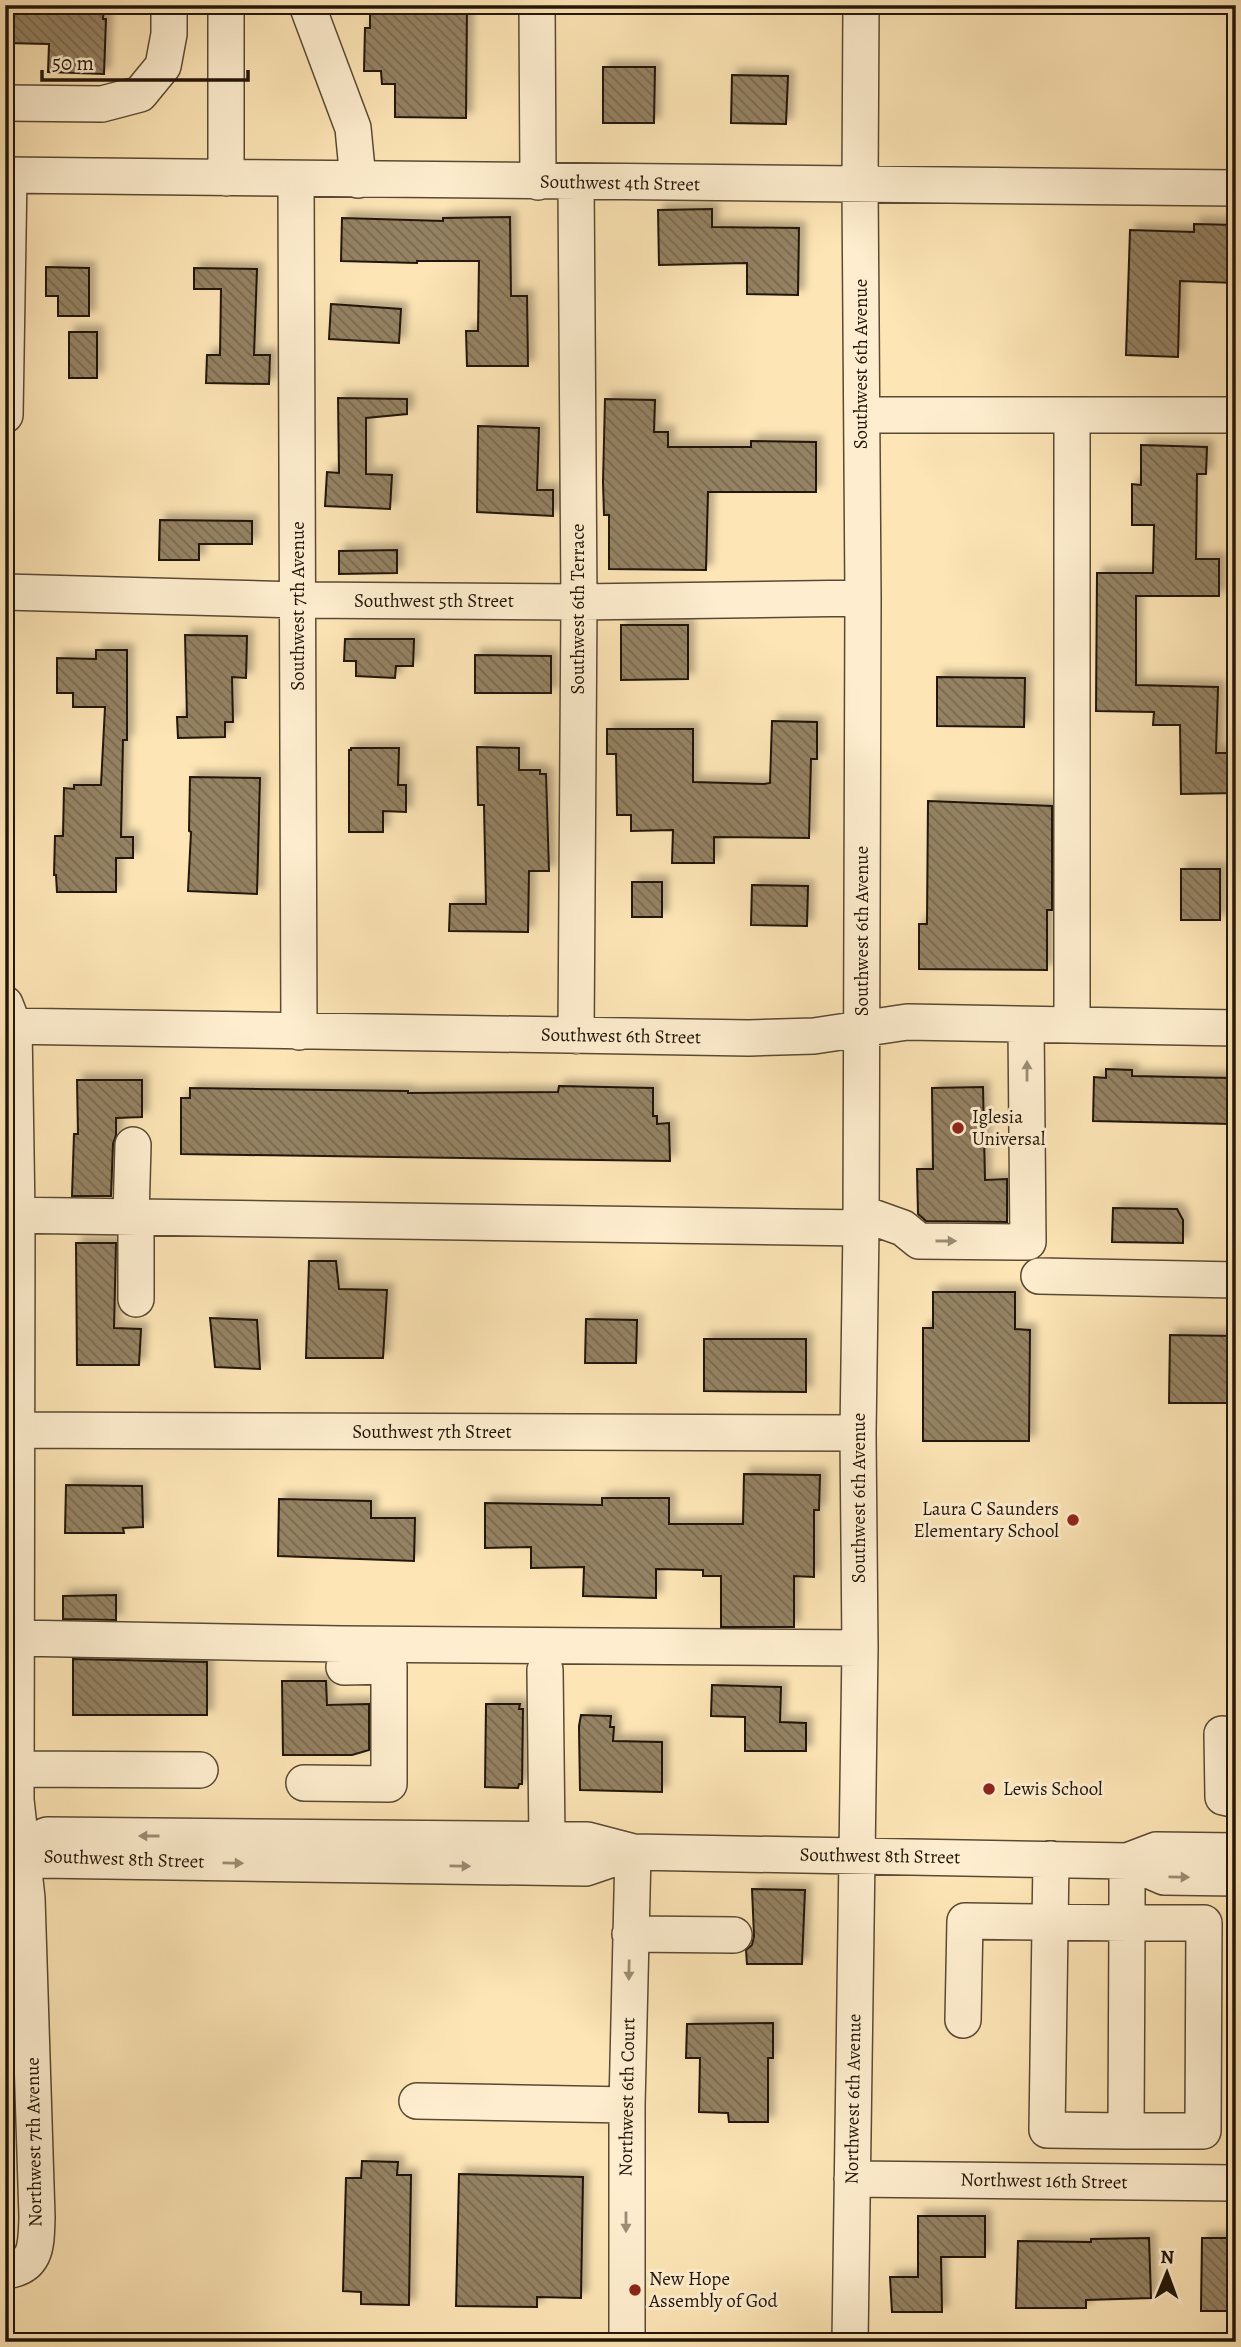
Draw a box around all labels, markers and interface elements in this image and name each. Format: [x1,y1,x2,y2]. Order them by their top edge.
scale bar [42,38,248,82]
text: 50 m [52,49,94,77]
street label: Southwest 4th Street [540,169,700,197]
street label: Southwest 6th Avenue [848,279,874,449]
street label: Southwest 7th Avenue [285,521,311,691]
street label: Southwest 6th Terrace [565,524,591,694]
street label: Southwest 5th Street [354,588,514,614]
street label: Southwest 6th Avenue [849,846,875,1016]
street label: Southwest 6th Street [541,1022,701,1050]
one-way arrow [1021,1060,1033,1082]
place label: Iglesia Universal [972,1104,1046,1152]
marker: Iglesia Universal [950,1120,966,1136]
one-way arrow [935,1235,957,1247]
street label: Southwest 6th Avenue [846,1413,872,1583]
street label: Southwest 7th Street [352,1419,512,1445]
place label: Laura C Saunders Elementary School [914,1496,1059,1544]
marker: Laura C Saunders Elementary School [1065,1512,1081,1528]
place label: Lewis School [1003,1776,1103,1802]
marker: Lewis School [981,1781,997,1797]
one-way arrow [138,1830,160,1842]
street label: Southwest 8th Street [799,1842,961,1870]
street label: Southwest 8th Street [43,1843,205,1875]
one-way arrow [222,1857,244,1868]
one-way arrow [450,1860,472,1872]
one-way arrow [1169,1872,1191,1883]
one-way arrow [623,1959,635,1981]
street label: Northwest 6th Avenue [839,2013,867,2185]
street label: Northwest 6th Court [613,2017,641,2177]
street label: Northwest 7th Avenue [20,2057,48,2227]
street label: Northwest 16th Street [960,2167,1128,2195]
one-way arrow [620,2211,632,2233]
north arrow [1132,2238,1202,2308]
text: N [1160,2244,1175,2270]
place label: New Hope Assembly of God [648,2266,778,2314]
marker: New Hope Assembly of God [627,2282,643,2298]

